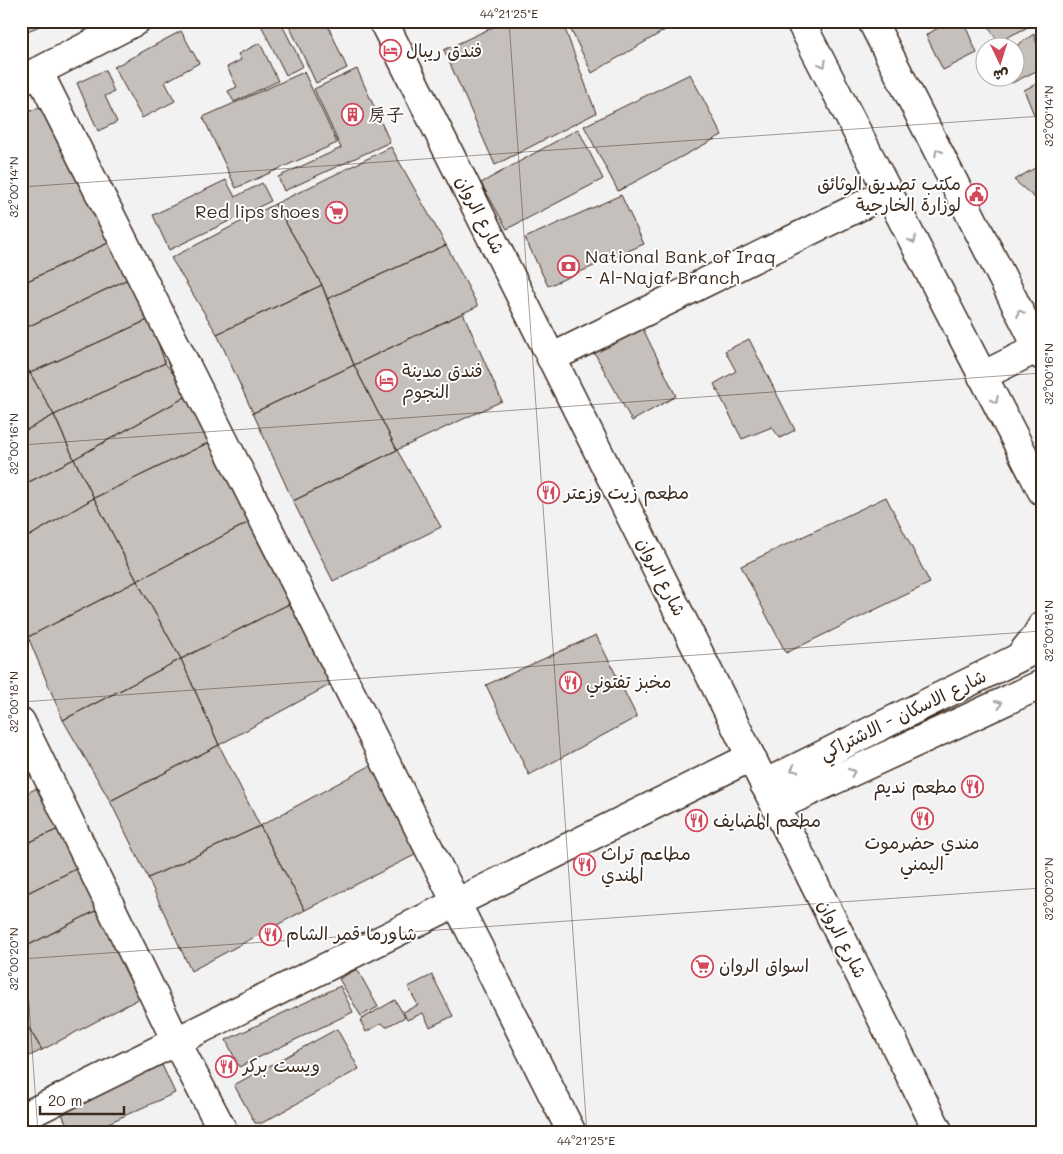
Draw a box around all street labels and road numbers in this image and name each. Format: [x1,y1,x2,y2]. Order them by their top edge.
street label: شارع الروان [450,171,511,258]
street label: شارع الروان [631,533,692,620]
street label: شارع الاسكان - الاشتراكي [815,663,992,769]
street label: شارع الروان [812,895,873,982]

